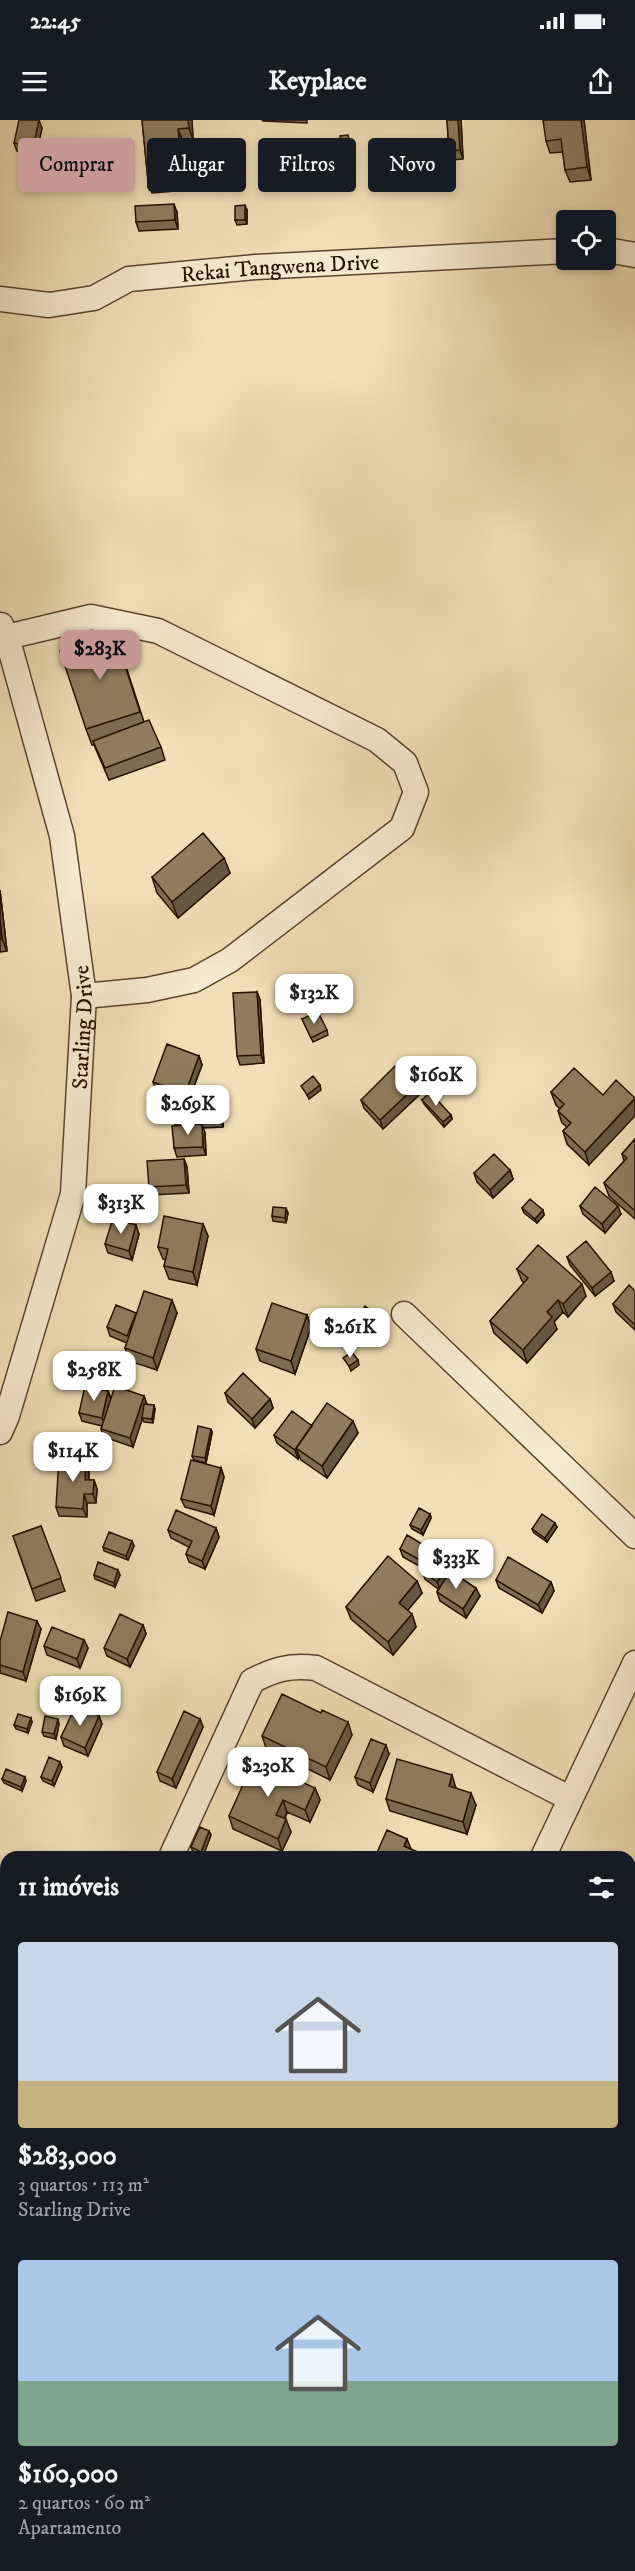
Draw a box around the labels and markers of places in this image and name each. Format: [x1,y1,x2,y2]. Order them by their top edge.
pin: $283K [58,630,142,681]
pin: $132K [272,974,356,1025]
pin: $160K [394,1056,478,1107]
pin: $269K [146,1085,230,1136]
pin: $313K [79,1184,163,1235]
pin: $261K [308,1308,392,1359]
pin: $258K [52,1351,136,1402]
pin: $114K [31,1432,115,1483]
pin: $333K [414,1539,498,1590]
pin: $169K [38,1676,122,1727]
pin: $230K [226,1747,310,1798]

